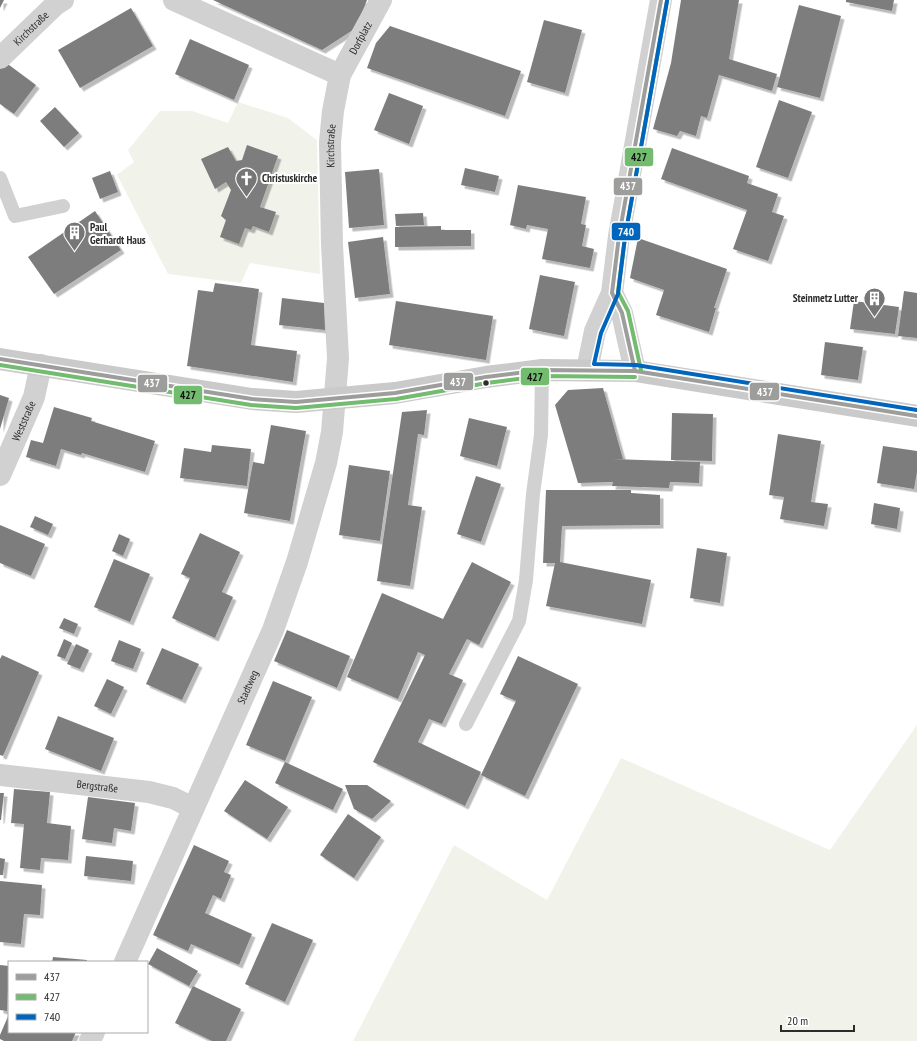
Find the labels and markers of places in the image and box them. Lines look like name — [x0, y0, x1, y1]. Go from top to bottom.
church icon: Christuskirche — [233, 165, 259, 198]
place label: Christuskirche — [262, 171, 317, 185]
building icon: Paul Gerhardt Haus — [61, 220, 87, 253]
place label: Paul Gerhardt Haus — [90, 220, 146, 247]
building icon: Steinmetz Lutter — [861, 285, 887, 318]
place label: Steinmetz Lutter — [793, 291, 859, 305]
unlabelled marker — [481, 378, 491, 388]

